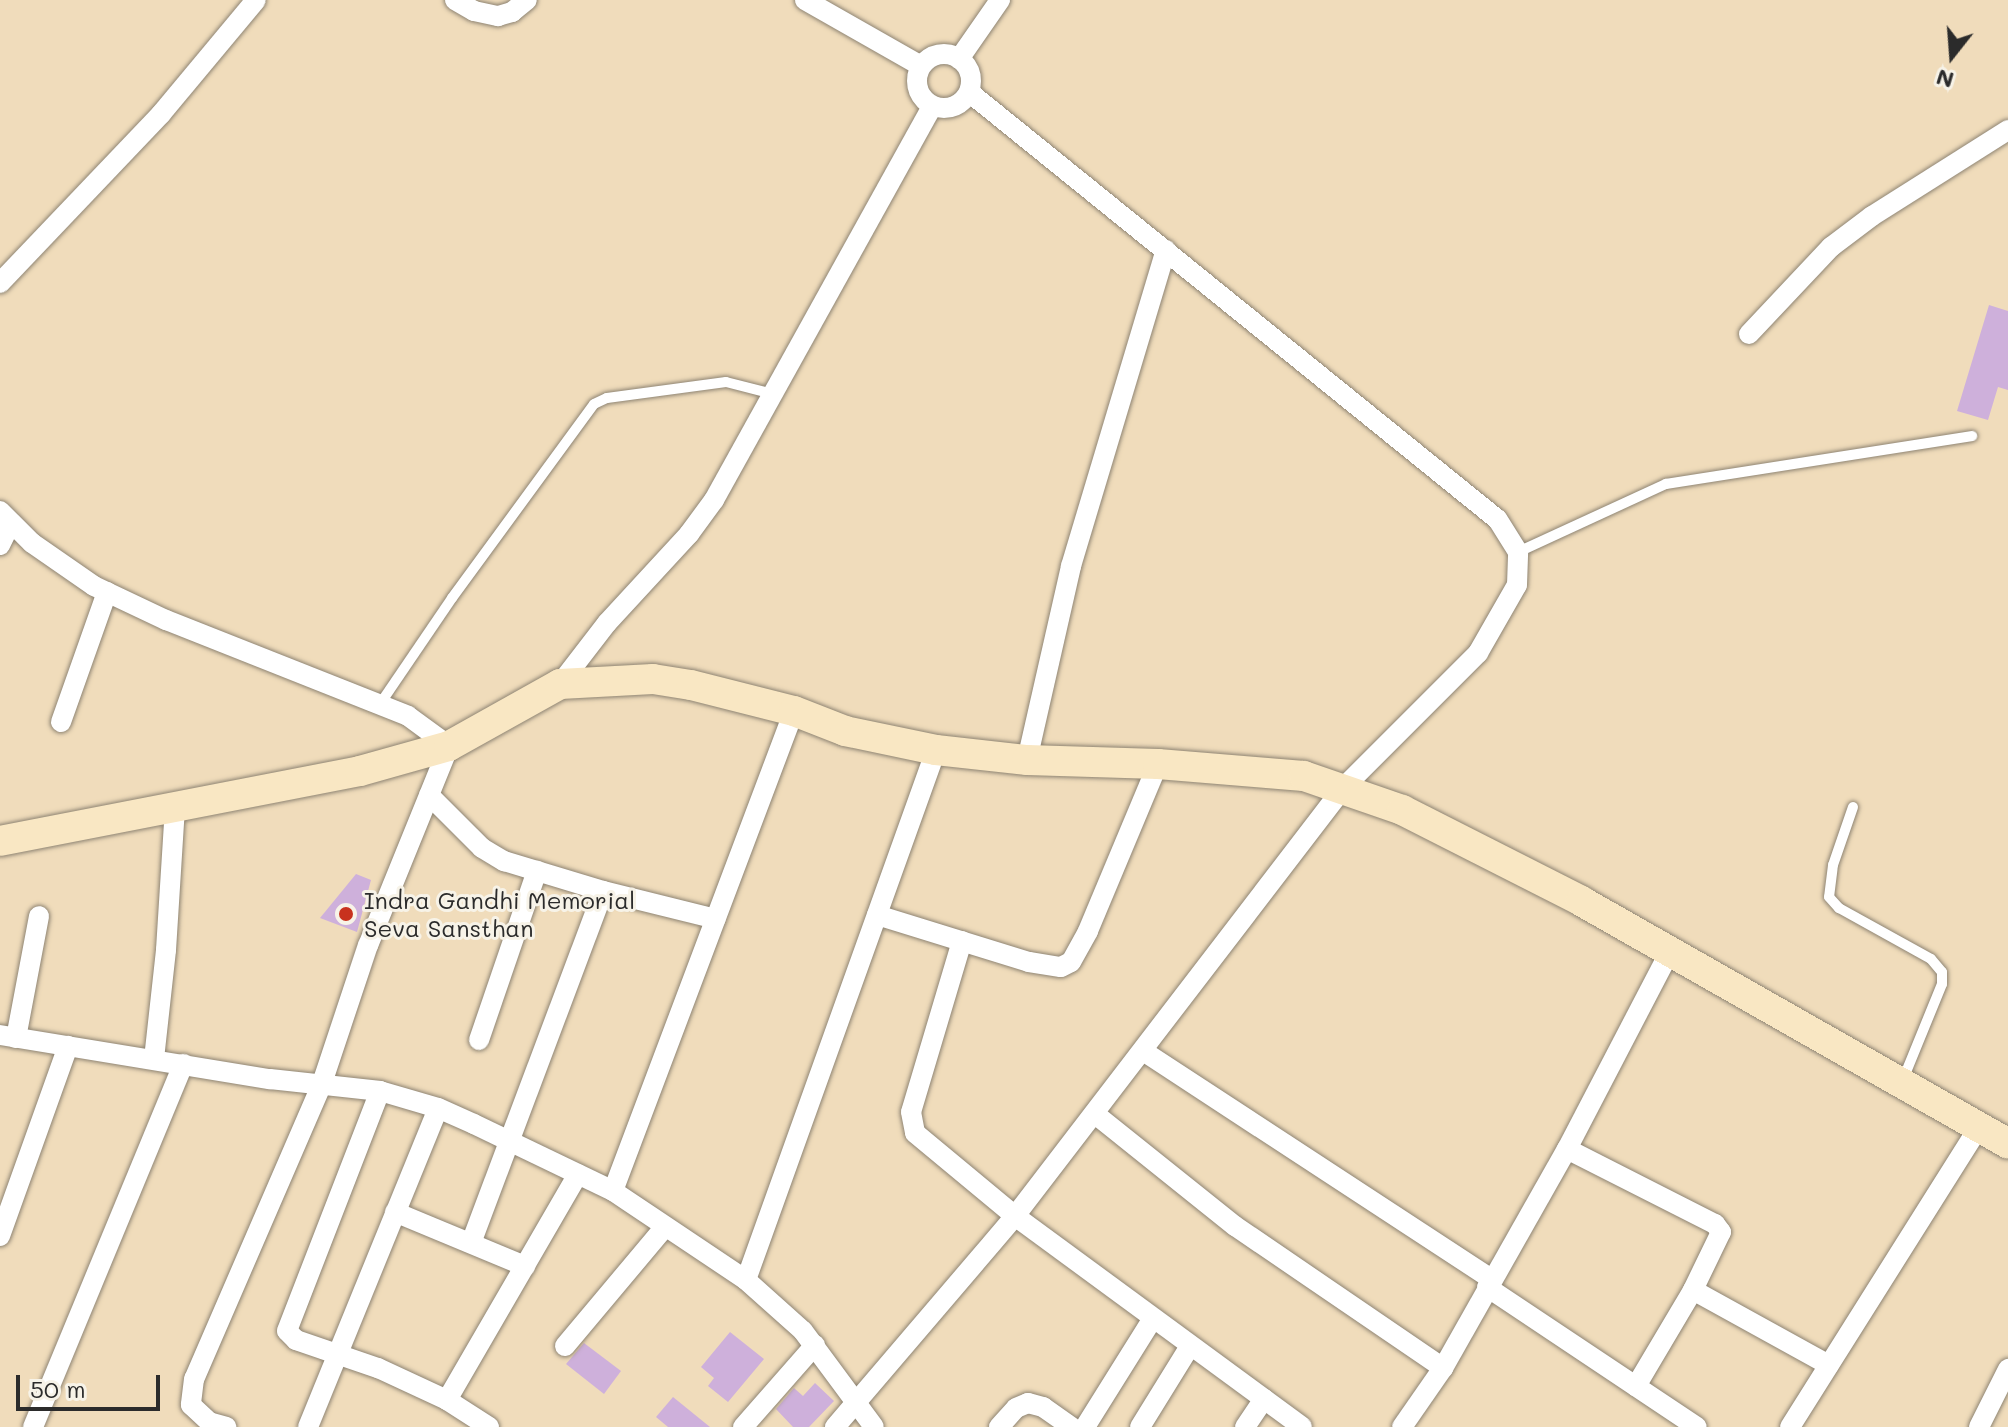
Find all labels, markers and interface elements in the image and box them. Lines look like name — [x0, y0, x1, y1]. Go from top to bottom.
north arrow — [1912, 16, 1992, 96]
text: N — [1933, 63, 1957, 96]
place label: Indra Gandhi Memorial Seva Sansthan — [364, 886, 635, 942]
marker: Indra Gandhi Memorial Seva Sansthan — [335, 903, 357, 925]
scale bar — [20, 1359, 164, 1409]
text: 50 m — [30, 1373, 86, 1404]

